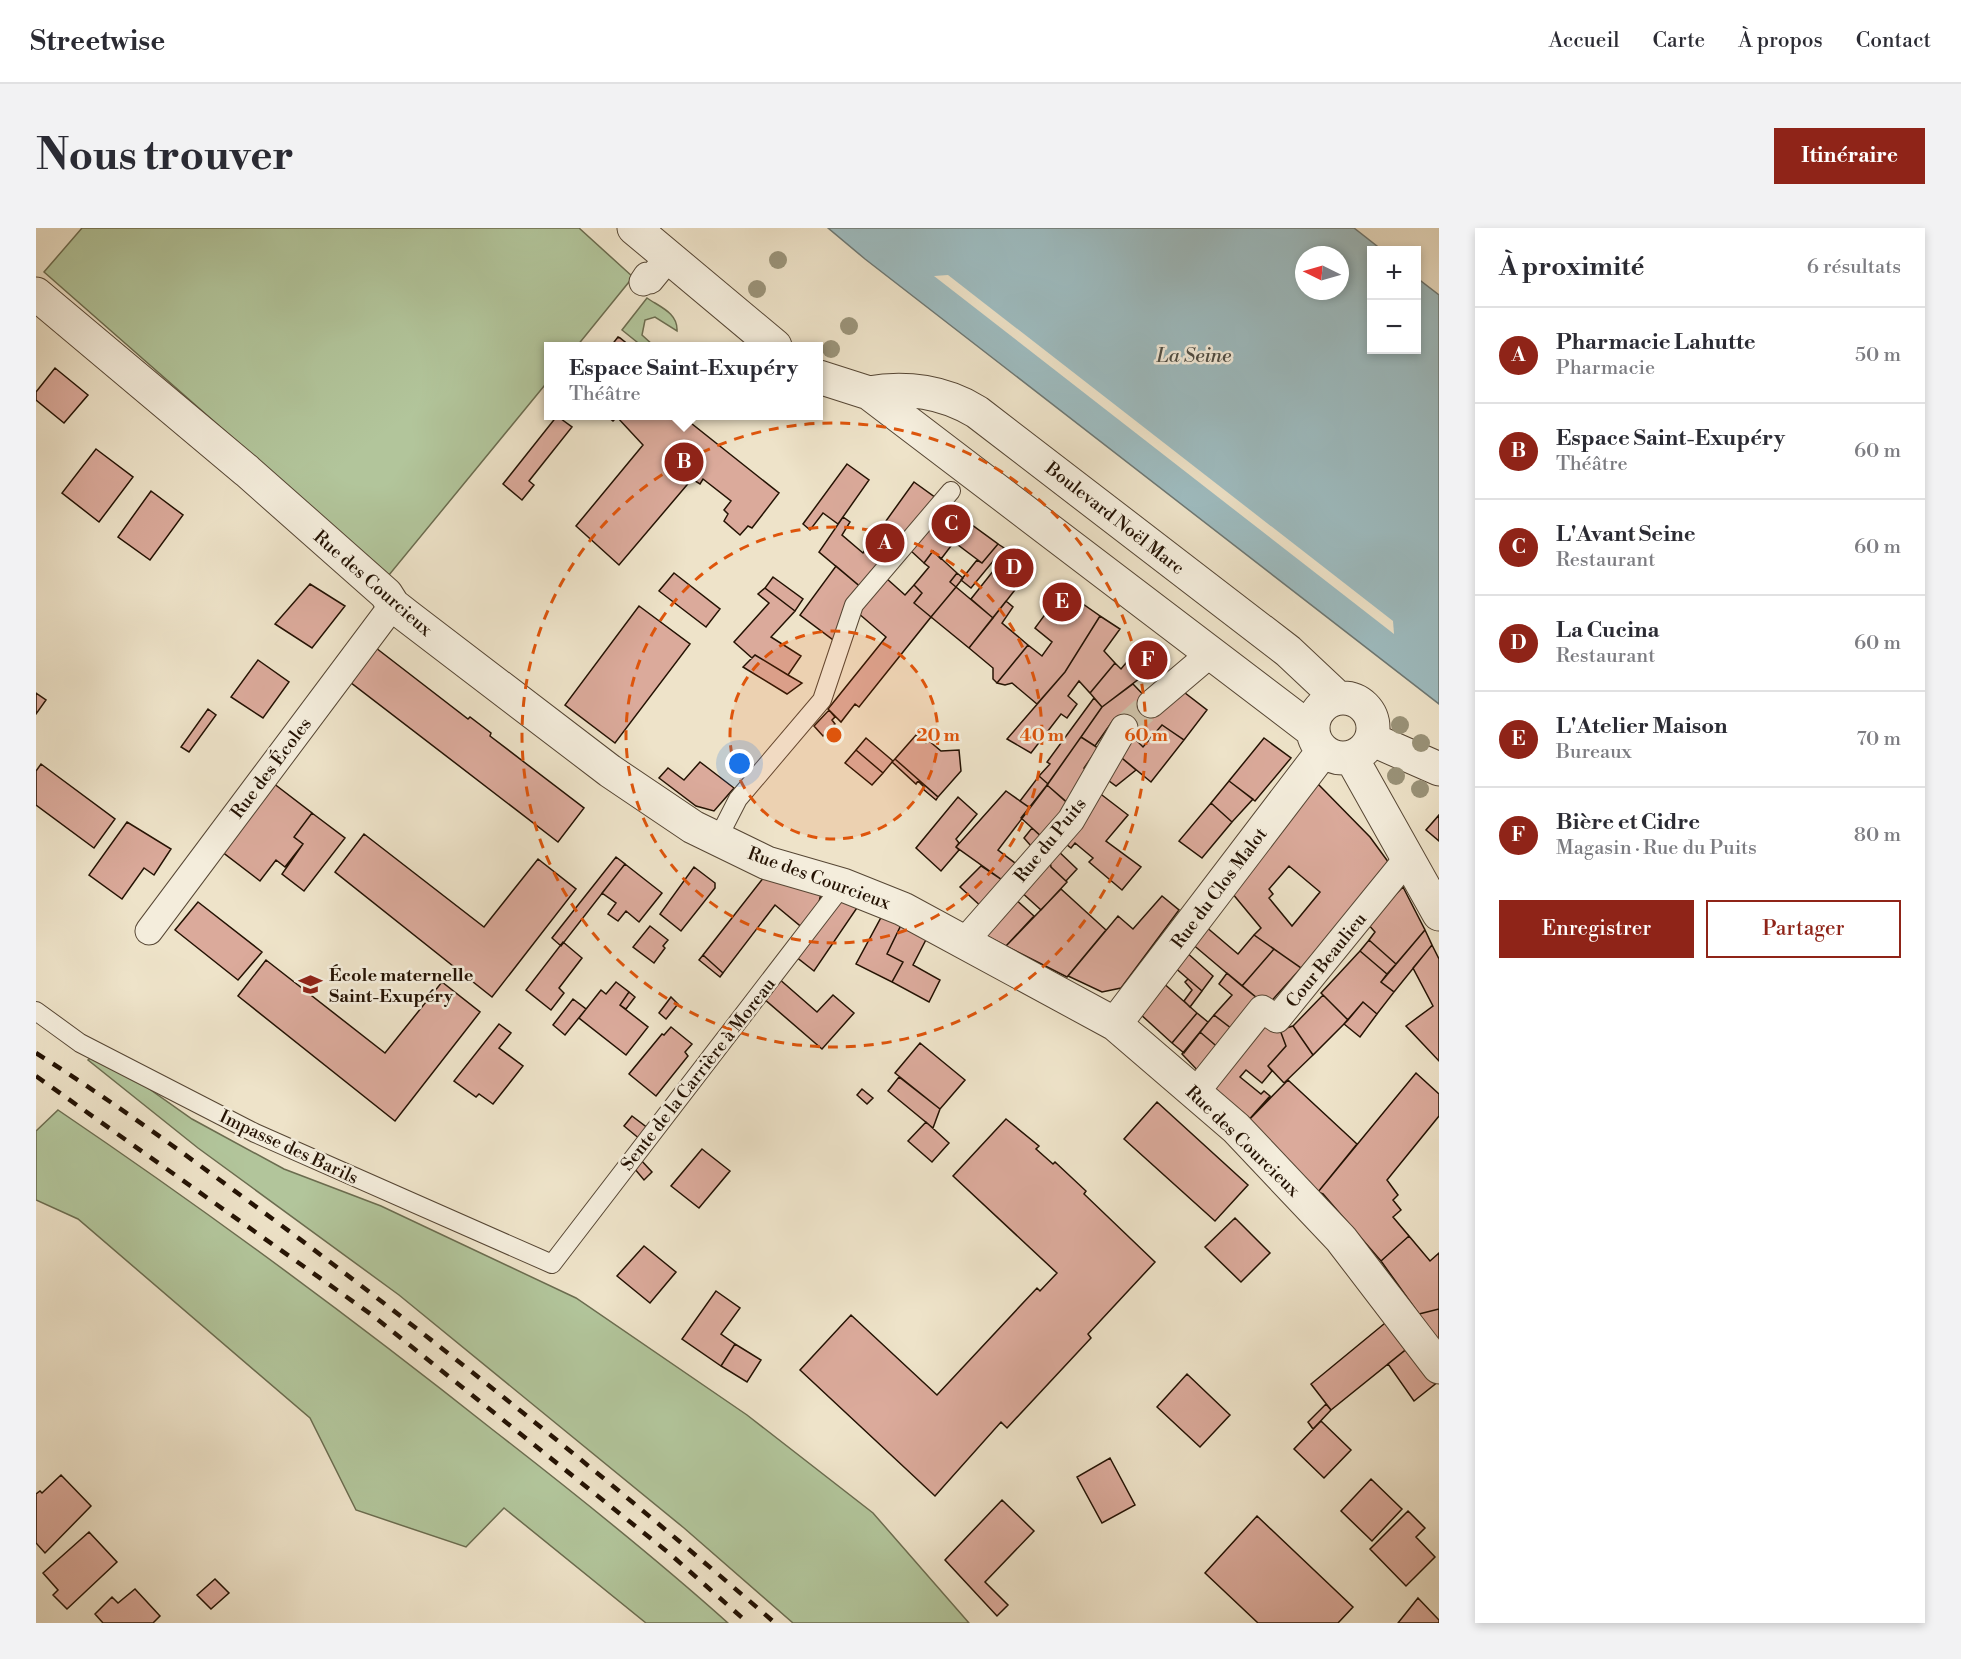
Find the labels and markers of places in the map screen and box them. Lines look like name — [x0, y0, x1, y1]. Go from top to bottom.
pin: B — [664, 440, 704, 484]
pin: C — [932, 502, 970, 546]
pin: A — [866, 520, 904, 566]
pin: D — [994, 546, 1034, 590]
pin: E — [1042, 580, 1082, 625]
pin: F — [1128, 638, 1168, 682]
centre of rings — [824, 725, 844, 745]
place label: École maternelle Saint-Exupéry — [329, 964, 474, 1008]
school or university icon: École maternelle Saint-Exupéry — [298, 972, 324, 998]

